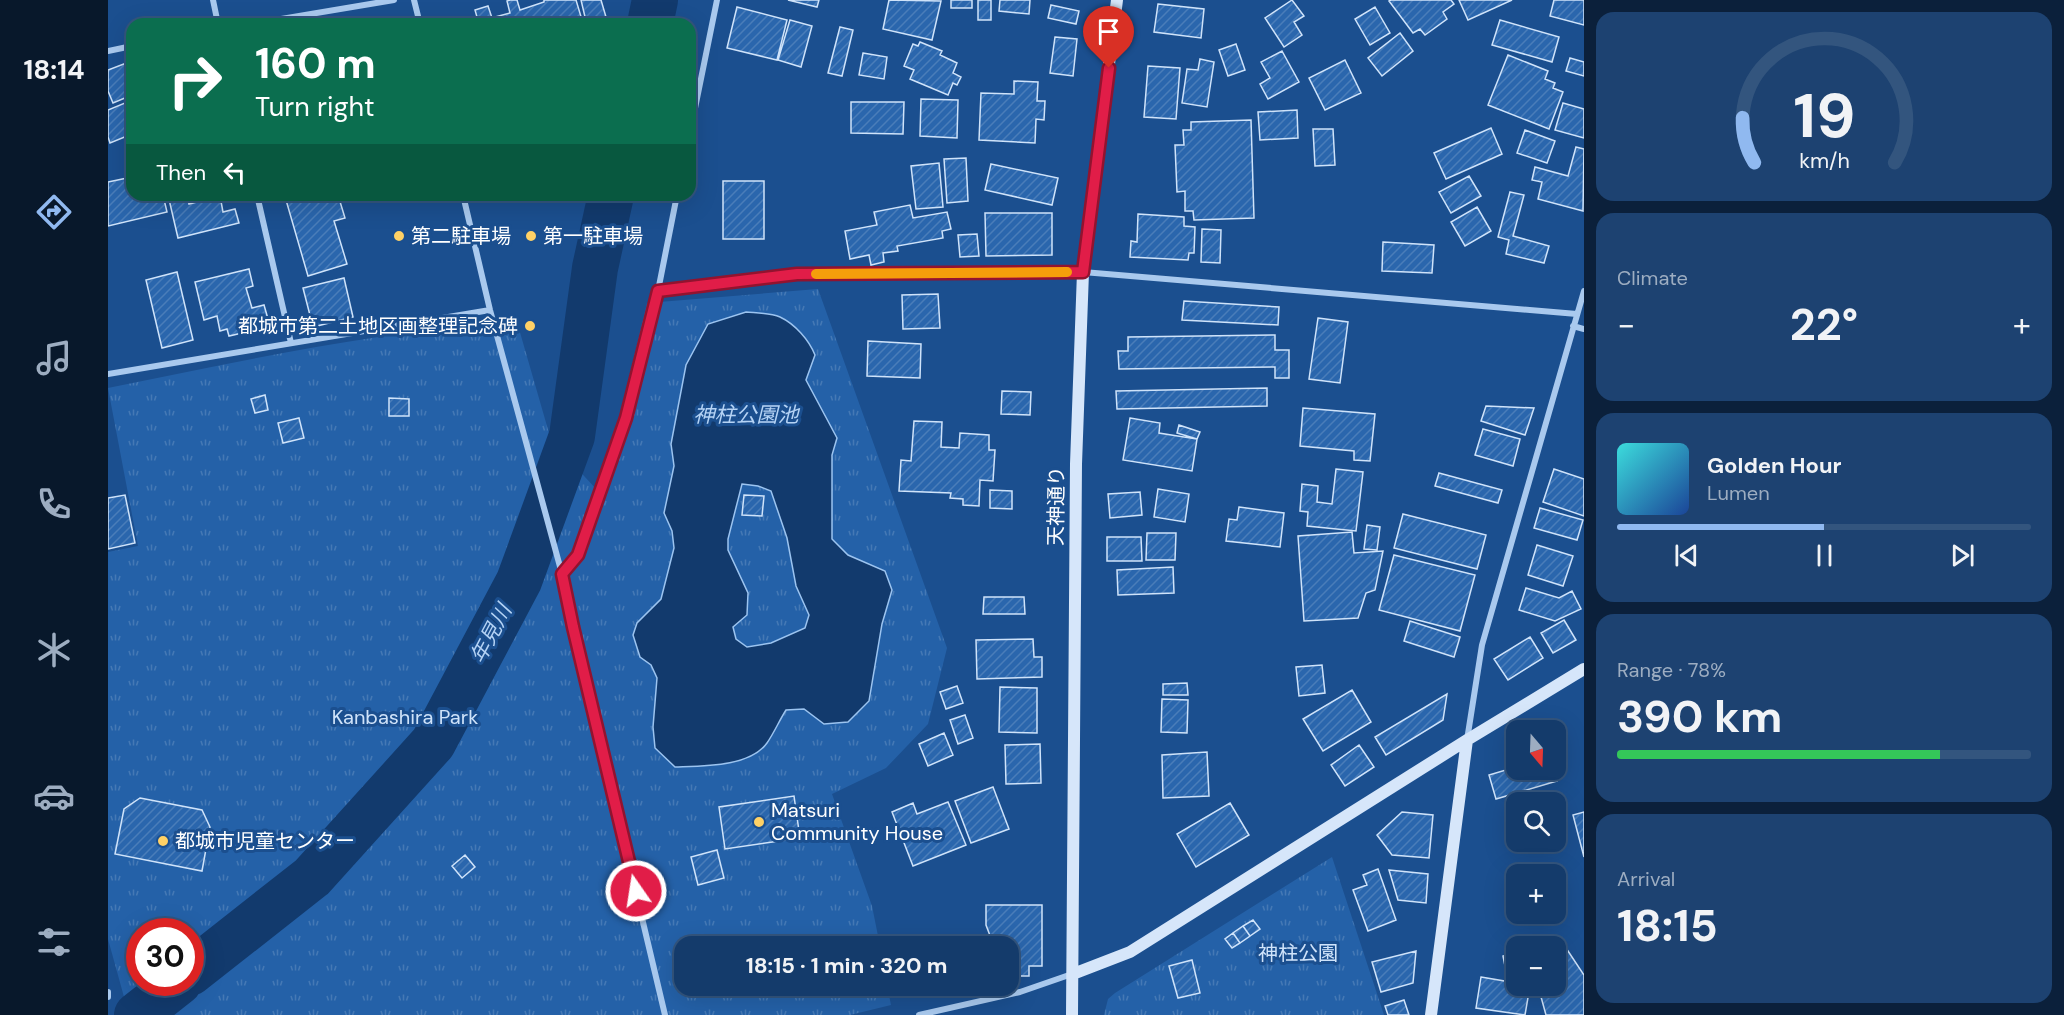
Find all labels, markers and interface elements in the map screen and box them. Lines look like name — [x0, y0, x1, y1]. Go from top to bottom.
pin — [1083, 6, 1134, 68]
icon: arrive — [1092, 15, 1125, 48]
text: 160 m — [255, 36, 376, 91]
icon: right — [156, 42, 234, 120]
text: 18:14 — [23, 52, 85, 87]
text: 19 — [1793, 75, 1855, 156]
text: Turn right — [255, 89, 375, 124]
text: km/h — [1799, 148, 1849, 176]
icon: left — [218, 156, 251, 189]
text: Then — [156, 158, 206, 187]
icon: directions — [33, 191, 75, 233]
place label: 第二駐車場 — [411, 223, 511, 249]
place label: 第一駐車場 — [543, 223, 643, 249]
marker: 第二駐車場 — [392, 229, 406, 243]
marker: 第一駐車場 — [524, 229, 538, 243]
text: Climate — [1617, 265, 1688, 291]
text: 22° — [1790, 295, 1858, 354]
text: − — [1617, 303, 1635, 346]
text: + — [2013, 303, 2031, 346]
place label: 都城市第二土地区画整理記念碑 — [238, 313, 518, 339]
marker: 都城市第二土地区画整理記念碑 — [523, 319, 537, 333]
icon: music — [33, 337, 75, 379]
water label: 神柱公園池 — [694, 401, 800, 429]
text: Golden Hour — [1707, 451, 1842, 480]
street label: 天神通り — [1042, 466, 1070, 546]
text: Lumen — [1707, 480, 1770, 506]
icon: phone — [33, 483, 75, 525]
icon: previous — [1670, 539, 1703, 572]
icon: pause — [1808, 539, 1841, 572]
icon: next — [1946, 539, 1979, 572]
water label: 年見川 — [464, 598, 519, 668]
icon: climate — [33, 629, 75, 671]
text: Range · 78% — [1617, 657, 1726, 683]
text: 390 km — [1617, 687, 1782, 746]
park label: Kanbashira Park — [332, 704, 478, 730]
north arrow — [1506, 720, 1566, 780]
map controls — [1506, 720, 1566, 996]
icon: car — [33, 775, 75, 817]
button: search — [1506, 792, 1566, 852]
place label: Matsuri Community House — [771, 797, 943, 846]
marker: Matsuri Community House — [752, 815, 766, 829]
place label: 都城市児童センター — [175, 828, 355, 854]
marker: 都城市児童センター — [156, 834, 170, 848]
position arrow — [604, 859, 668, 923]
button: + — [1506, 864, 1566, 924]
text: Arrival — [1617, 866, 1675, 892]
text: 18:15 — [1617, 896, 1718, 955]
speed limit sign: 30 — [126, 918, 204, 996]
icon: filters — [33, 921, 75, 963]
button: − — [1506, 936, 1566, 996]
park label: 神柱公園 — [1258, 940, 1338, 966]
text: 18:15 · 1 min · 320 m — [746, 951, 947, 980]

